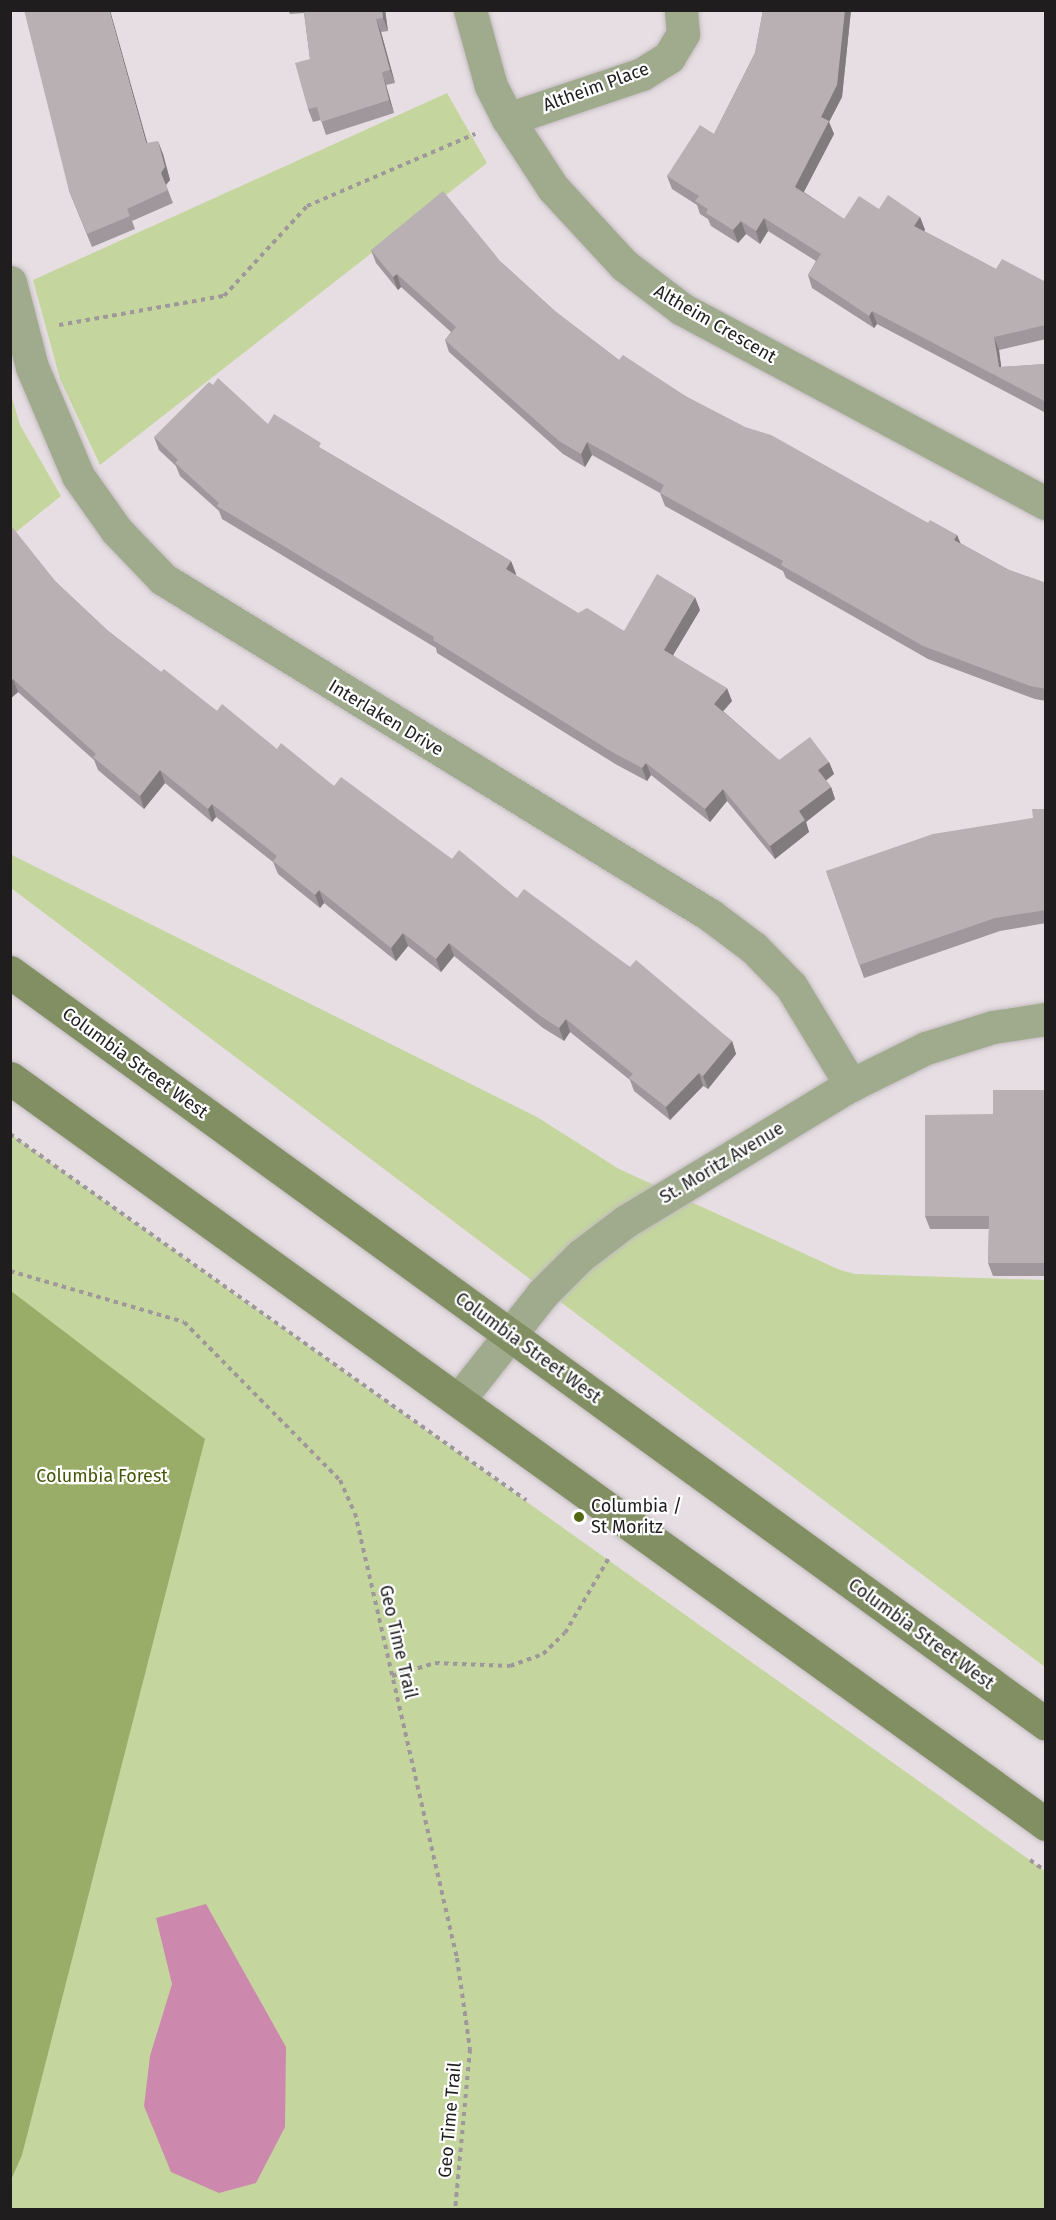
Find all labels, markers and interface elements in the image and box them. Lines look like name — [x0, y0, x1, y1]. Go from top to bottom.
street label: Altheim Place — [540, 58, 652, 116]
street label: Altheim Crescent — [650, 280, 780, 368]
street label: Interlaken Drive — [325, 675, 447, 761]
street label: Columbia Street West — [58, 1003, 212, 1123]
street label: St. Moritz Avenue — [656, 1117, 788, 1209]
street label: Columbia Street West — [451, 1288, 605, 1408]
park label: Columbia Forest — [36, 1465, 168, 1487]
place label: Columbia / St Moritz — [591, 1496, 682, 1538]
marker: Columbia / St Moritz — [572, 1510, 586, 1524]
street label: Columbia Street West — [844, 1574, 998, 1694]
street label: Geo Time Trail — [374, 1583, 422, 1701]
street label: Geo Time Trail — [434, 2061, 466, 2179]

